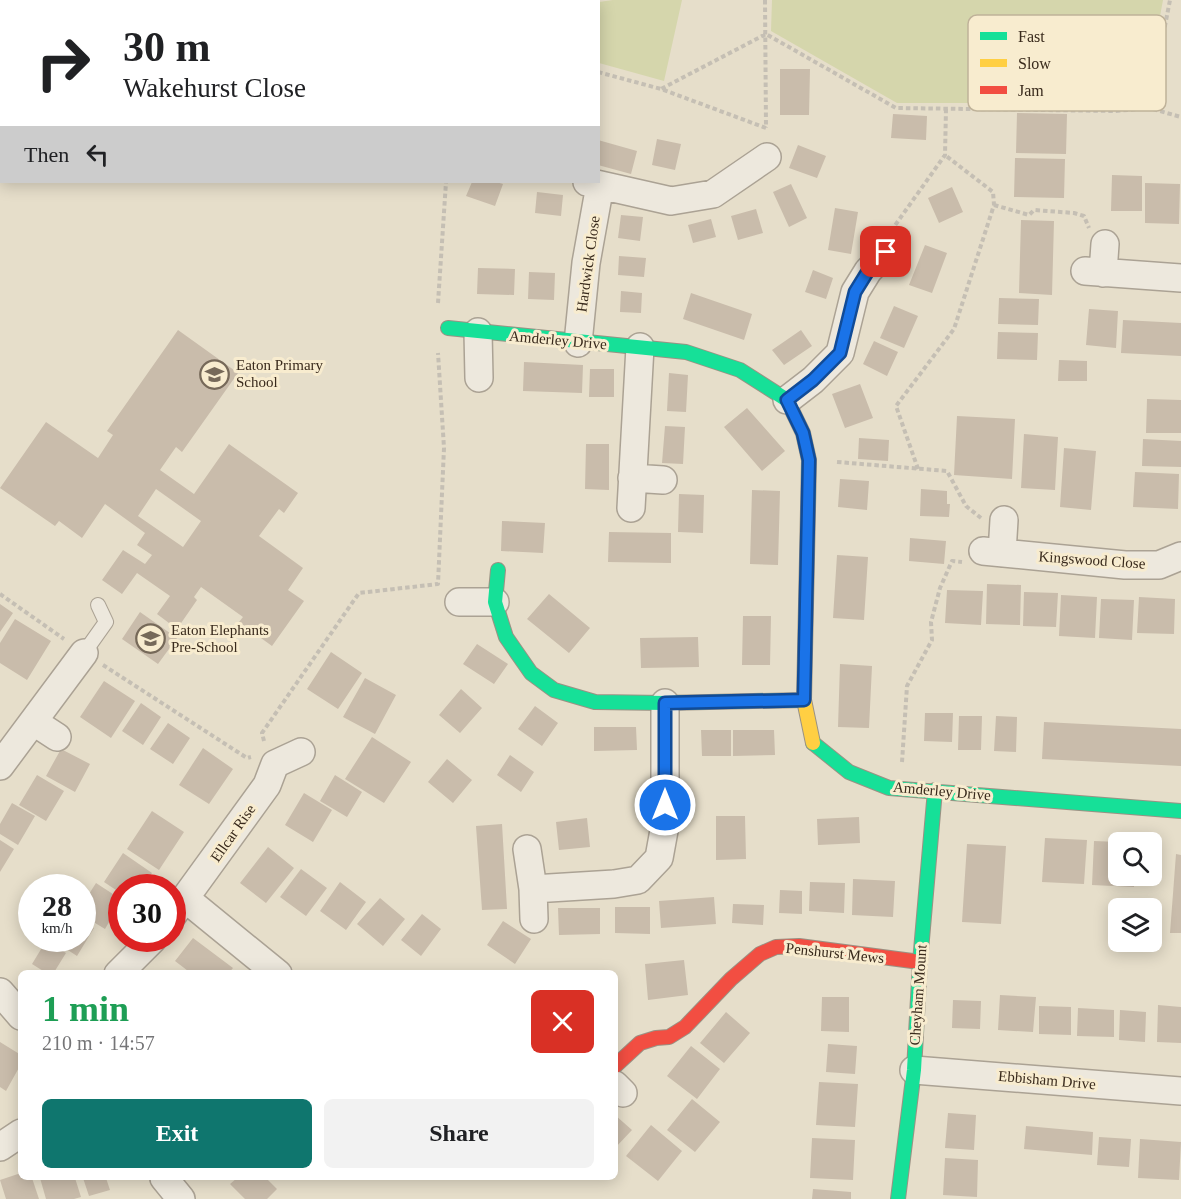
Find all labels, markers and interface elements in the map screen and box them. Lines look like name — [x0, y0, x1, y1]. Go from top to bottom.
legend — [968, 15, 1166, 111]
icon: right — [24, 24, 102, 102]
text: 30 m — [123, 24, 211, 70]
text: Fast — [1018, 28, 1045, 45]
text: Slow — [1018, 55, 1051, 72]
text: Wakehurst Close — [123, 73, 306, 103]
text: Jam — [1018, 82, 1044, 99]
icon: left — [81, 138, 114, 171]
text: Then — [24, 142, 69, 167]
street label: Hardwick Close — [573, 214, 603, 313]
pin — [860, 226, 911, 277]
icon: arrive — [869, 235, 902, 268]
street label: Amderley Drive — [509, 328, 608, 352]
place label: Eaton Primary School — [236, 357, 324, 390]
school or university icon: Eaton Primary School — [199, 358, 231, 390]
street label: Kingswood Close — [1038, 548, 1146, 572]
place label: Eaton Elephants Pre-School — [171, 622, 269, 655]
school or university icon: Eaton Elephants Pre-School — [134, 623, 166, 655]
position arrow — [633, 773, 697, 837]
street label: Amderley Drive — [893, 779, 992, 803]
street label: Ellcar Rise — [207, 801, 259, 865]
map controls — [1108, 832, 1162, 952]
button: search — [1108, 832, 1162, 886]
speed limit sign: 30 — [108, 874, 186, 952]
text: 28 — [42, 889, 72, 922]
button: layers — [1108, 898, 1162, 952]
text: km/h — [42, 920, 72, 936]
street label: Penshurst Mews — [785, 940, 885, 966]
street label: Cheyham Mount — [906, 943, 930, 1046]
text: 1 min — [42, 989, 129, 1029]
button: close — [531, 990, 594, 1053]
text: 210 m · 14:57 — [42, 1032, 155, 1054]
street label: Ebbisham Drive — [998, 1068, 1097, 1092]
button: Exit — [42, 1099, 312, 1168]
button: Share — [324, 1099, 594, 1168]

